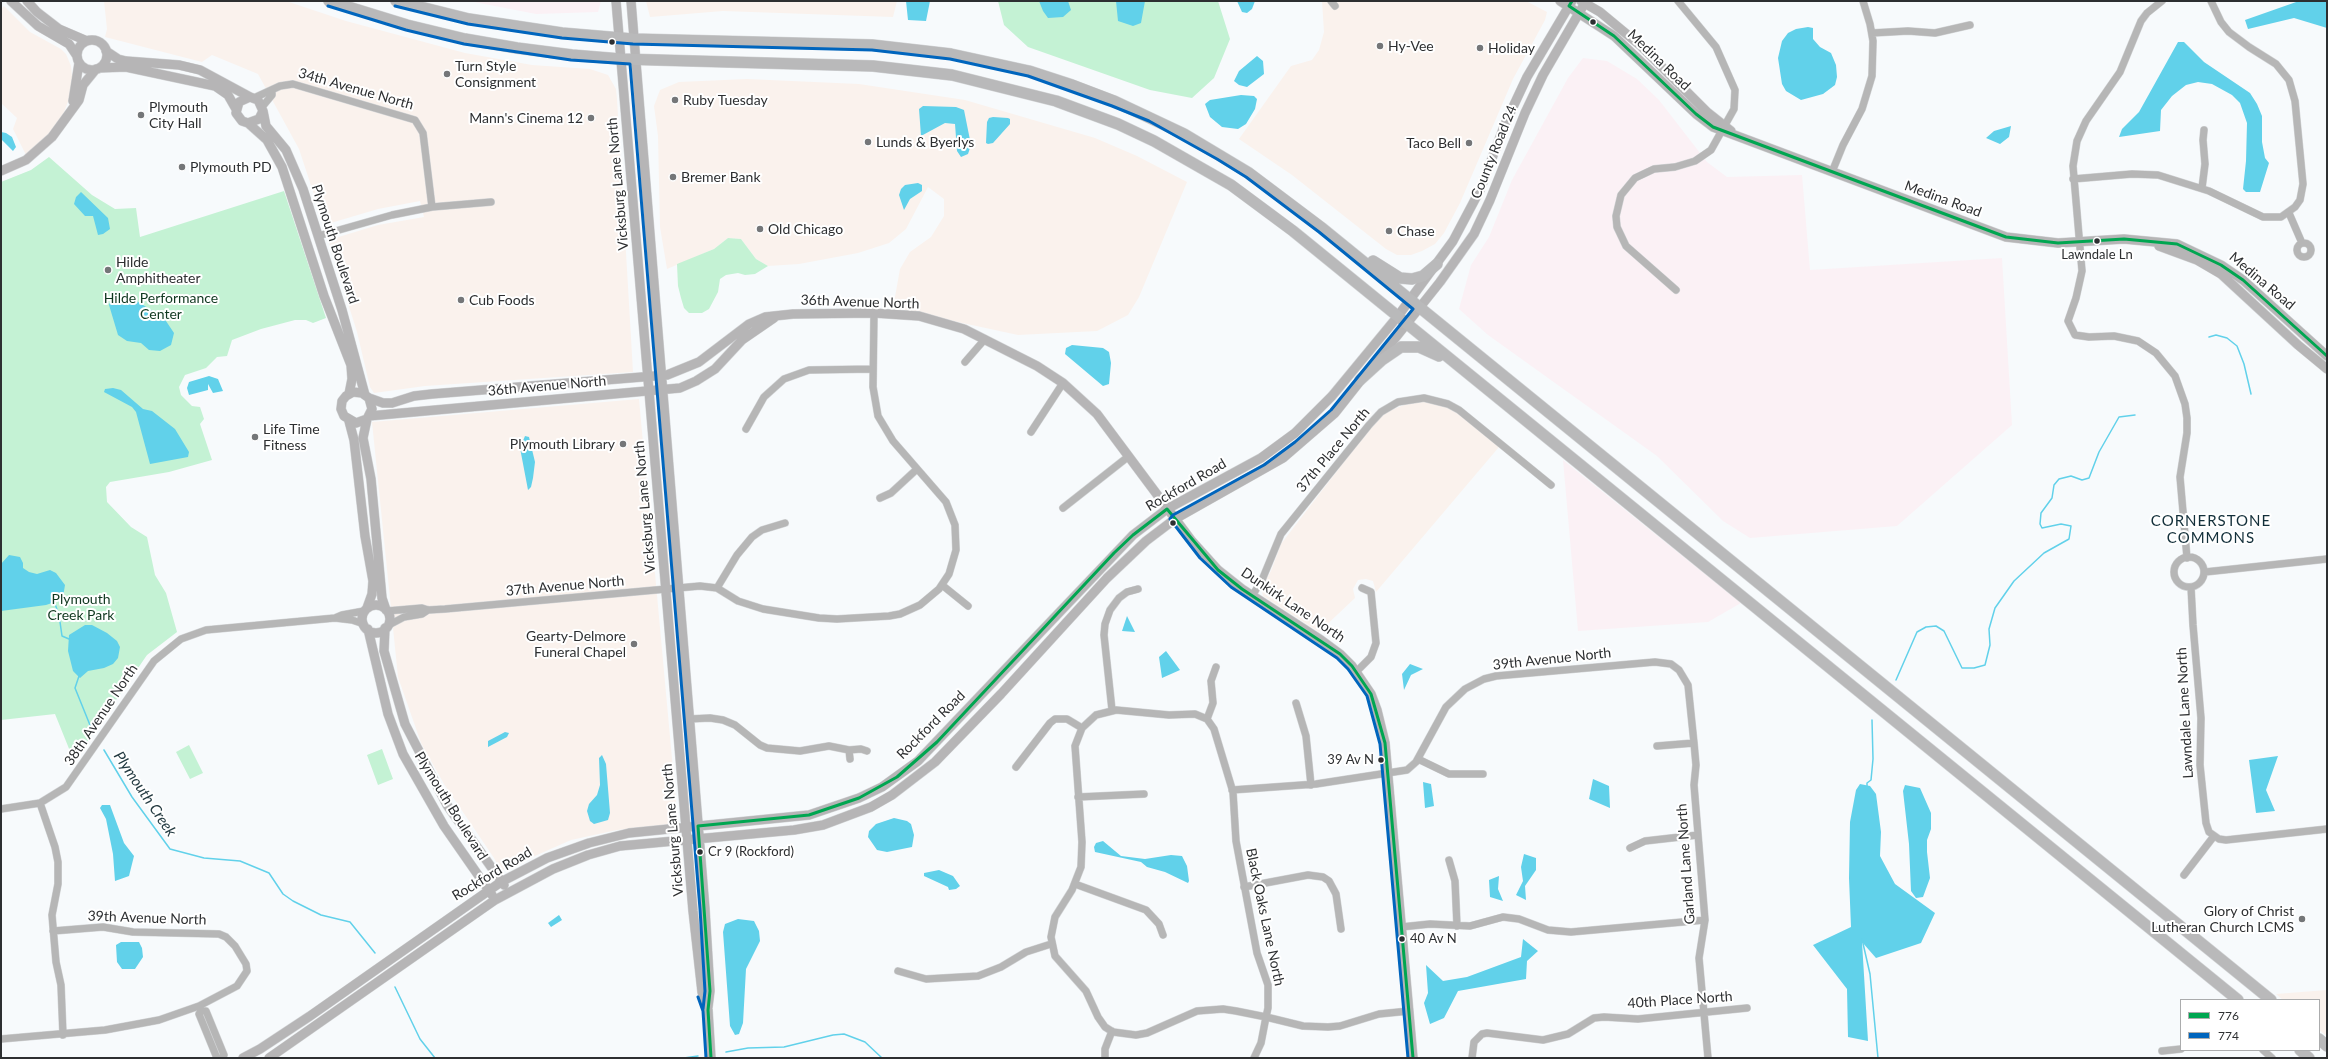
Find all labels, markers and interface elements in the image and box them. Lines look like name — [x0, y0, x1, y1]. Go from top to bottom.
unlabelled marker — [1588, 17, 1598, 27]
street label: Medina Road — [1624, 26, 1694, 94]
unlabelled marker — [607, 37, 617, 47]
place label: Hy-Vee — [1388, 38, 1434, 54]
place label: Holiday — [1488, 40, 1535, 56]
marker: Hy-Vee — [1375, 41, 1385, 51]
marker: Holiday — [1475, 43, 1485, 53]
place label: Turn Style Consignment — [455, 58, 536, 90]
street label: 34th Avenue North — [297, 65, 415, 113]
marker: Turn Style Consignment — [442, 69, 452, 79]
place label: Ruby Tuesday — [683, 92, 768, 108]
marker: Ruby Tuesday — [670, 95, 680, 105]
place label: Plymouth City Hall — [149, 99, 208, 132]
street label: County Road 24 — [1468, 103, 1520, 201]
marker: Plymouth City Hall — [136, 110, 146, 120]
place label: Mann's Cinema 12 — [469, 110, 583, 126]
marker: Mann's Cinema 12 — [586, 113, 596, 123]
street label: Vicksburg Lane North — [604, 117, 632, 251]
place label: Lunds & Byerlys — [876, 134, 974, 150]
place label: Taco Bell — [1406, 135, 1461, 151]
marker: Lunds & Byerlys — [863, 137, 873, 147]
marker: Taco Bell — [1464, 138, 1474, 148]
place label: Plymouth PD — [190, 159, 272, 175]
marker: Plymouth PD — [177, 162, 187, 172]
place label: Bremer Bank — [681, 169, 761, 185]
marker: Bremer Bank — [668, 172, 678, 182]
street label: Medina Road — [1902, 177, 1984, 221]
street label: Plymouth Boulevard — [308, 182, 362, 306]
place label: Old Chicago — [768, 221, 843, 237]
place label: Chase — [1397, 223, 1435, 239]
marker: Old Chicago — [755, 224, 765, 234]
marker: Chase — [1384, 226, 1394, 236]
marker: Lawndale Ln — [2092, 236, 2102, 246]
place label: Lawndale Ln — [2061, 247, 2133, 263]
street label: Medina Road — [2226, 249, 2298, 313]
place label: Hilde Amphitheater — [116, 254, 201, 286]
marker: Hilde Amphitheater — [103, 265, 113, 275]
park label: Hilde Performance Center — [104, 290, 218, 322]
place label: Cub Foods — [469, 292, 535, 308]
street label: 36th Avenue North — [800, 292, 920, 312]
marker: Cub Foods — [456, 295, 466, 305]
street label: 36th Avenue North — [487, 372, 607, 400]
street label: 37th Place North — [1293, 404, 1373, 496]
place label: Life Time Fitness — [263, 421, 320, 454]
marker: Life Time Fitness — [250, 432, 260, 442]
place label: Plymouth Library — [510, 436, 615, 452]
marker: Plymouth Library — [618, 439, 628, 449]
street label: Vicksburg Lane North — [631, 440, 659, 574]
street label: Rockford Road — [1143, 455, 1229, 515]
district label: CORNERSTONE COMMONS — [2151, 512, 2271, 547]
unlabelled marker — [1168, 518, 1178, 528]
street label: Dunkirk Lane North — [1238, 564, 1348, 646]
street label: 37th Avenue North — [505, 572, 625, 600]
park label: Plymouth Creek Park — [48, 591, 114, 624]
place label: Gearty-Delmore Funeral Chapel — [526, 628, 626, 660]
marker: Gearty-Delmore Funeral Chapel — [629, 639, 639, 649]
street label: 39th Avenue North — [1492, 644, 1612, 674]
street label: Lawndale Lane North — [2173, 647, 2197, 779]
street label: 38th Avenue North — [61, 661, 141, 769]
street label: Rockford Road — [893, 687, 969, 763]
water label: Plymouth Creek — [110, 748, 180, 840]
street label: Plymouth Boulevard — [411, 749, 491, 863]
place label: 39 Av N — [1327, 752, 1374, 768]
marker: 39 Av N — [1376, 755, 1386, 765]
street label: Vicksburg Lane North — [659, 763, 687, 897]
street label: Garland Lane North — [1673, 803, 1699, 925]
street label: Rockford Road — [449, 844, 535, 904]
place label: Cr 9 (Rockford) — [708, 844, 794, 860]
marker: Cr 9 (Rockford) — [695, 847, 705, 857]
street label: Black Oaks Lane North — [1242, 847, 1288, 987]
place label: Glory of Christ Lutheran Church LCMS — [2151, 903, 2294, 936]
street label: 39th Avenue North — [87, 908, 207, 928]
marker: Glory of Christ Lutheran Church LCMS — [2297, 914, 2307, 924]
place label: 40 Av N — [1410, 931, 1457, 947]
marker: 40 Av N — [1397, 934, 1407, 944]
street label: 40th Place North — [1627, 988, 1733, 1012]
legend — [2180, 999, 2320, 1051]
text: 776 — [2218, 1008, 2239, 1023]
text: 774 — [2218, 1028, 2239, 1043]

